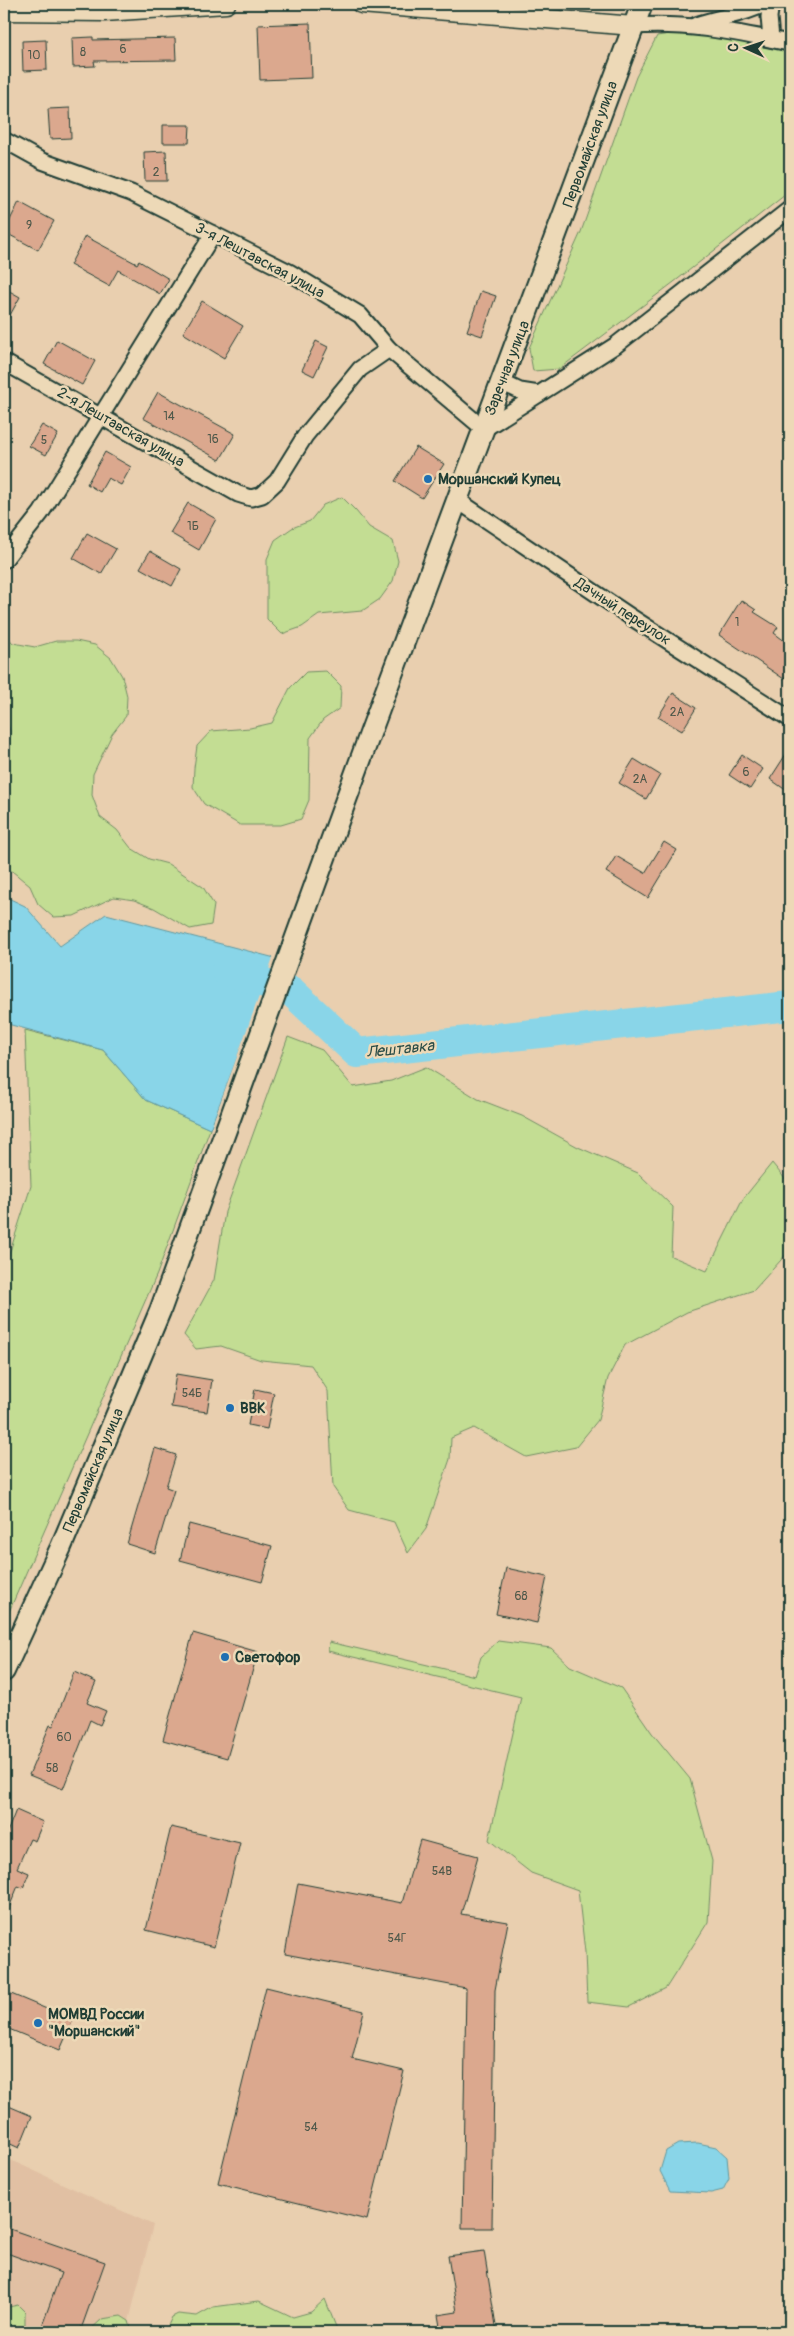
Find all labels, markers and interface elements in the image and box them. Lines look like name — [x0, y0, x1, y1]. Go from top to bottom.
north arrow — [722, 22, 772, 72]
house number: 6 — [120, 42, 127, 57]
text: С — [725, 42, 742, 52]
house number: 8 — [80, 45, 86, 60]
house number: 10 — [28, 48, 40, 63]
street label: Первомайская улица — [559, 78, 622, 210]
house number: 2 — [153, 165, 160, 180]
house number: 9 — [26, 218, 32, 233]
street label: 3-я Лештавская улица — [192, 218, 328, 303]
street label: Заречная улица — [481, 318, 534, 418]
street label: 2-я Лештавская улица — [54, 383, 188, 472]
house number: 14 — [163, 409, 175, 424]
house number: 16 — [207, 432, 219, 447]
house number: 5 — [41, 433, 47, 448]
place label: Моршанский Купец — [438, 470, 562, 489]
marker: Моршанский Купец — [422, 473, 434, 485]
house number: 1Б — [187, 519, 199, 534]
street label: Дачный переулок — [570, 573, 675, 650]
house number: 1 — [735, 615, 739, 630]
house number: 2А — [670, 705, 684, 720]
house number: 6 — [743, 765, 750, 780]
house number: 2А — [633, 772, 647, 787]
water label: Лештавка — [365, 1035, 436, 1062]
house number: 54Б — [182, 1386, 202, 1401]
place label: ВВК — [240, 1399, 266, 1418]
marker: ВВК — [224, 1402, 236, 1414]
street label: Первомайская улица — [59, 1405, 128, 1535]
house number: 68 — [514, 1589, 528, 1604]
place label: Светофор — [235, 1648, 300, 1667]
marker: Светофор — [219, 1651, 231, 1663]
house number: 60 — [56, 1730, 72, 1745]
house number: 58 — [46, 1761, 58, 1776]
house number: 54В — [432, 1864, 452, 1879]
house number: 54Г — [387, 1931, 407, 1946]
place label: МОМВД России "Моршанский" — [48, 2005, 144, 2041]
marker: МОМВД России "Моршанский" — [32, 2017, 44, 2029]
house number: 54 — [304, 2120, 318, 2135]

